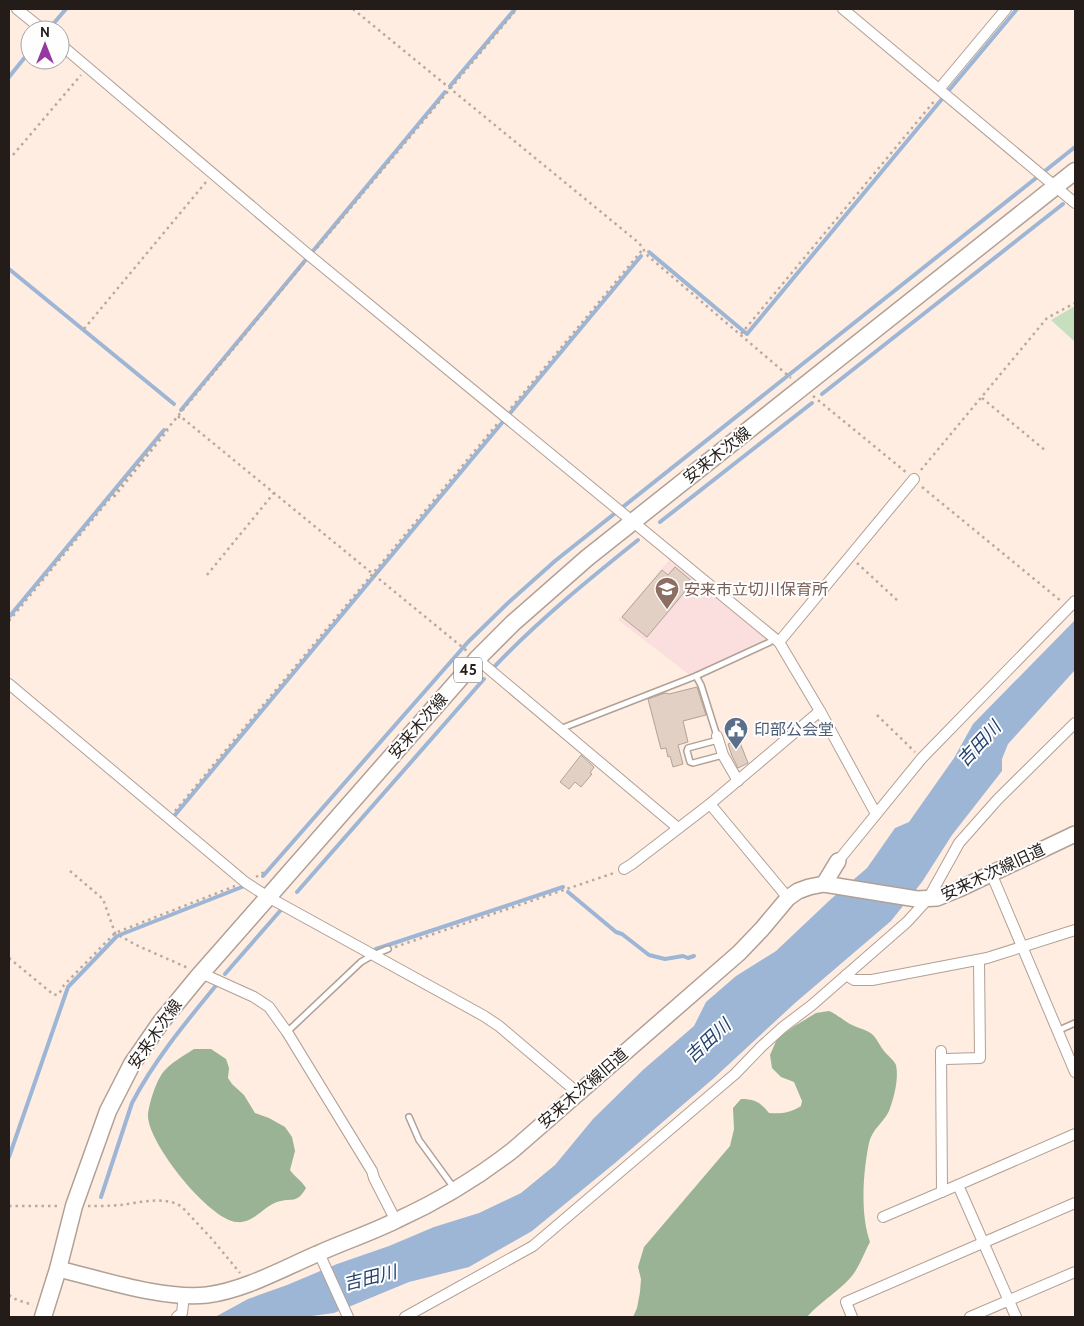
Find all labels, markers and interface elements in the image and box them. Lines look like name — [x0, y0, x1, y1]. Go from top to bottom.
north arrow — [20, 20, 70, 70]
text: N — [40, 23, 50, 41]
street label: 安来木次線 — [680, 423, 754, 487]
school or university icon: 安来市立切川保育所 — [654, 576, 680, 610]
place label: 安来市立切川保育所 — [684, 580, 828, 599]
road number: 45 — [454, 658, 482, 682]
street label: 安来木次線 — [385, 690, 451, 762]
water label: 吉田川 — [953, 715, 1007, 771]
public building icon: 印部公会堂 — [723, 716, 749, 750]
place label: 印部公会堂 — [754, 720, 834, 739]
street label: 安来木次線旧道 — [938, 840, 1048, 904]
street label: 安来木次線 — [124, 996, 186, 1072]
water label: 吉田川 — [681, 1013, 737, 1067]
street label: 安来木次線旧道 — [534, 1044, 632, 1132]
water label: 吉田川 — [341, 1260, 401, 1295]

